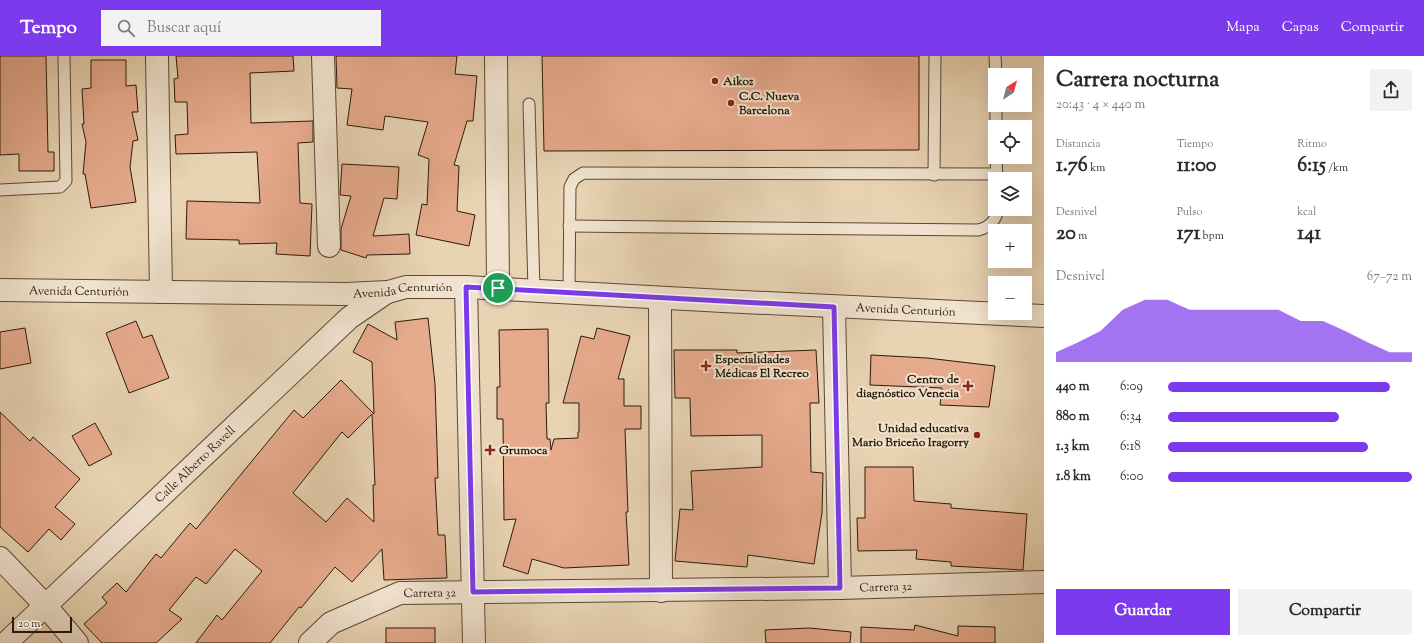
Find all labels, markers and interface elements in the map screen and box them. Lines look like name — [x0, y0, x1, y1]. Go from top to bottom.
search box — [101, 10, 381, 46]
text: Tempo — [20, 15, 77, 42]
icon: search — [115, 17, 137, 39]
text: Buscar aquí — [147, 18, 221, 39]
text: Mapa — [1226, 18, 1260, 38]
text: Capas — [1282, 18, 1319, 38]
text: Compartir — [1341, 18, 1404, 38]
text: Carrera nocturna — [1056, 65, 1219, 97]
north arrow — [988, 68, 1032, 112]
map controls — [988, 68, 1032, 320]
button: share — [1370, 69, 1412, 111]
place label: Aikoz — [722, 73, 754, 91]
marker: Aikoz — [710, 76, 720, 86]
place label: C.C. Nueva Barcelona — [738, 88, 800, 120]
text: 20:43 · 4 × 440 m — [1056, 96, 1145, 114]
marker: C.C. Nueva Barcelona — [726, 98, 736, 108]
button: locate — [988, 120, 1032, 164]
text: Distancia — [1056, 136, 1101, 152]
text: Tiempo — [1177, 136, 1213, 152]
text: Ritmo — [1297, 136, 1327, 152]
text: 1.76 — [1056, 152, 1088, 181]
text: 11:00 — [1177, 152, 1216, 181]
text: 6:15 — [1297, 152, 1326, 181]
text: km — [1088, 160, 1105, 176]
text: /km — [1326, 160, 1348, 176]
button: layers — [988, 172, 1032, 216]
text: Desnivel — [1056, 204, 1097, 220]
text: Pulso — [1177, 204, 1202, 220]
text: kcal — [1297, 204, 1316, 220]
text: 20 — [1056, 220, 1076, 249]
text: 171 — [1177, 220, 1200, 249]
text: 141 — [1297, 220, 1321, 249]
button: + — [988, 224, 1032, 268]
text: m — [1076, 228, 1087, 244]
text: bpm — [1200, 228, 1224, 244]
text: Desnivel — [1056, 268, 1105, 286]
text: 67–72 m — [1367, 268, 1412, 286]
pin — [481, 271, 515, 305]
button: − — [988, 276, 1032, 320]
icon: arrive — [487, 277, 509, 299]
street label: Avenida Centurión — [352, 279, 452, 304]
street label: Avenida Centurión — [29, 282, 129, 301]
street label: Avenida Centurión — [855, 299, 956, 322]
place label: Especialidades Médicas El Recreo — [714, 351, 809, 383]
marker: Especialidades Médicas El Recreo — [700, 360, 712, 372]
place label: Centro de diagnóstico Venecia — [856, 371, 959, 403]
text: 440 m — [1056, 378, 1089, 396]
text: 6:09 — [1120, 378, 1143, 396]
marker: Centro de diagnóstico Venecia — [962, 380, 974, 392]
text: 880 m — [1056, 408, 1089, 426]
text: 6:34 — [1120, 408, 1142, 426]
place label: Unidad educativa Mario Briceño Iragorry — [851, 420, 969, 452]
street label: Calle Alberto Ravell — [151, 422, 240, 508]
marker: Unidad educativa Mario Briceño Iragorry — [972, 430, 982, 440]
text: 1.3 km — [1056, 438, 1090, 456]
text: 6:18 — [1120, 438, 1141, 456]
place label: Grumoca — [499, 442, 548, 460]
marker: Grumoca — [484, 444, 496, 456]
text: 1.8 km — [1056, 468, 1091, 486]
text: 6:00 — [1120, 468, 1143, 486]
street label: Carrera 32 — [859, 578, 913, 597]
street label: Carrera 32 — [403, 584, 457, 603]
button: Guardar — [1056, 589, 1230, 635]
button: Compartir — [1238, 589, 1412, 635]
scale bar — [12, 615, 72, 634]
text: 20 m — [18, 616, 40, 632]

